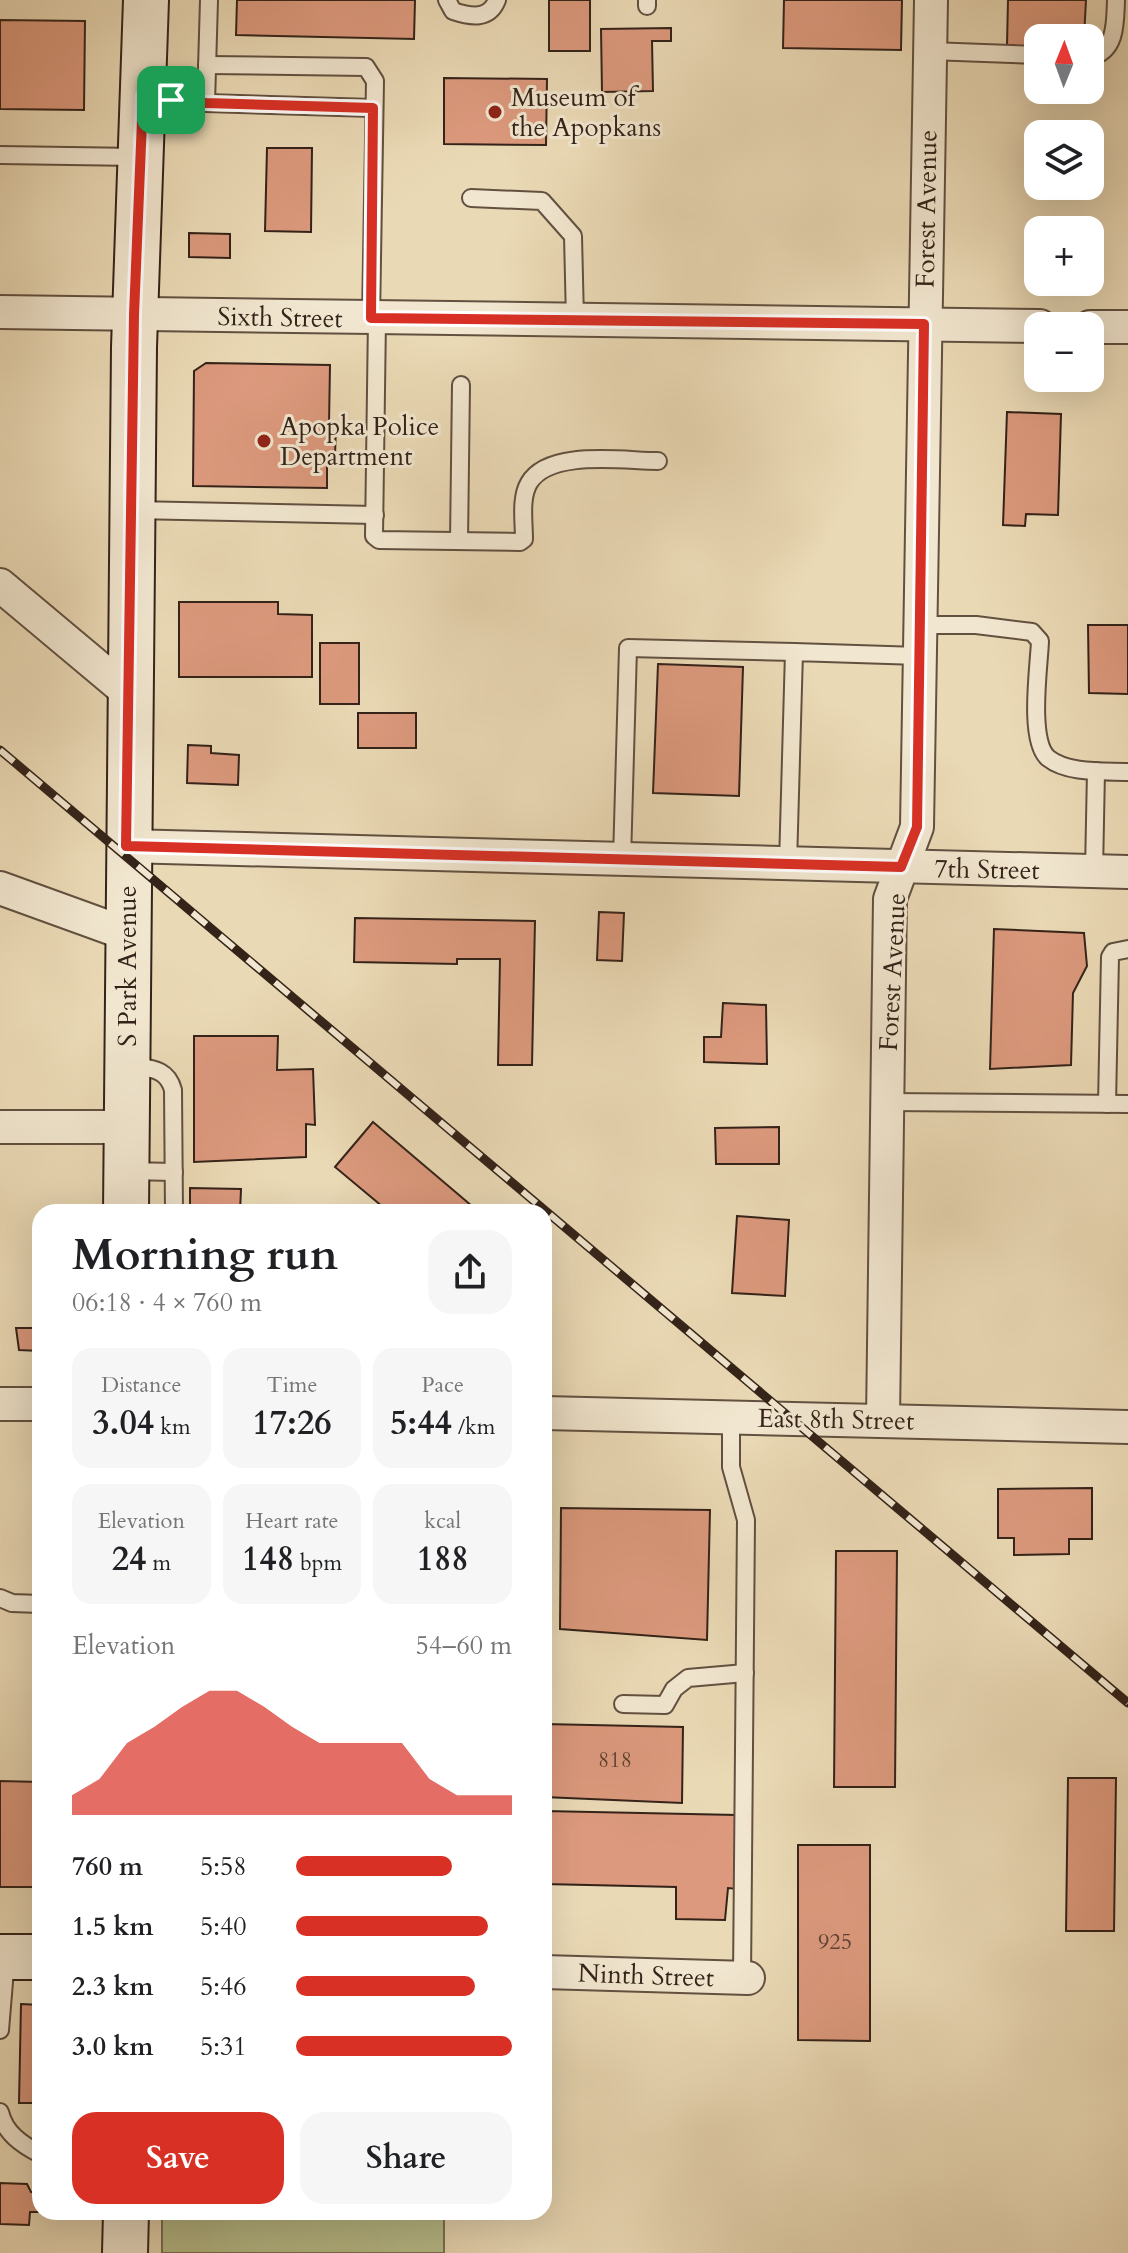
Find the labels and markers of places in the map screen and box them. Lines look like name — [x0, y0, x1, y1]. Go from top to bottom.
pin — [137, 66, 205, 134]
place label: Museum of the Apopkans — [511, 80, 661, 145]
marker: Museum of the Apopkans — [486, 103, 504, 121]
place label: Apopka Police Department — [280, 409, 439, 474]
marker: Apopka Police Department — [255, 432, 273, 450]

